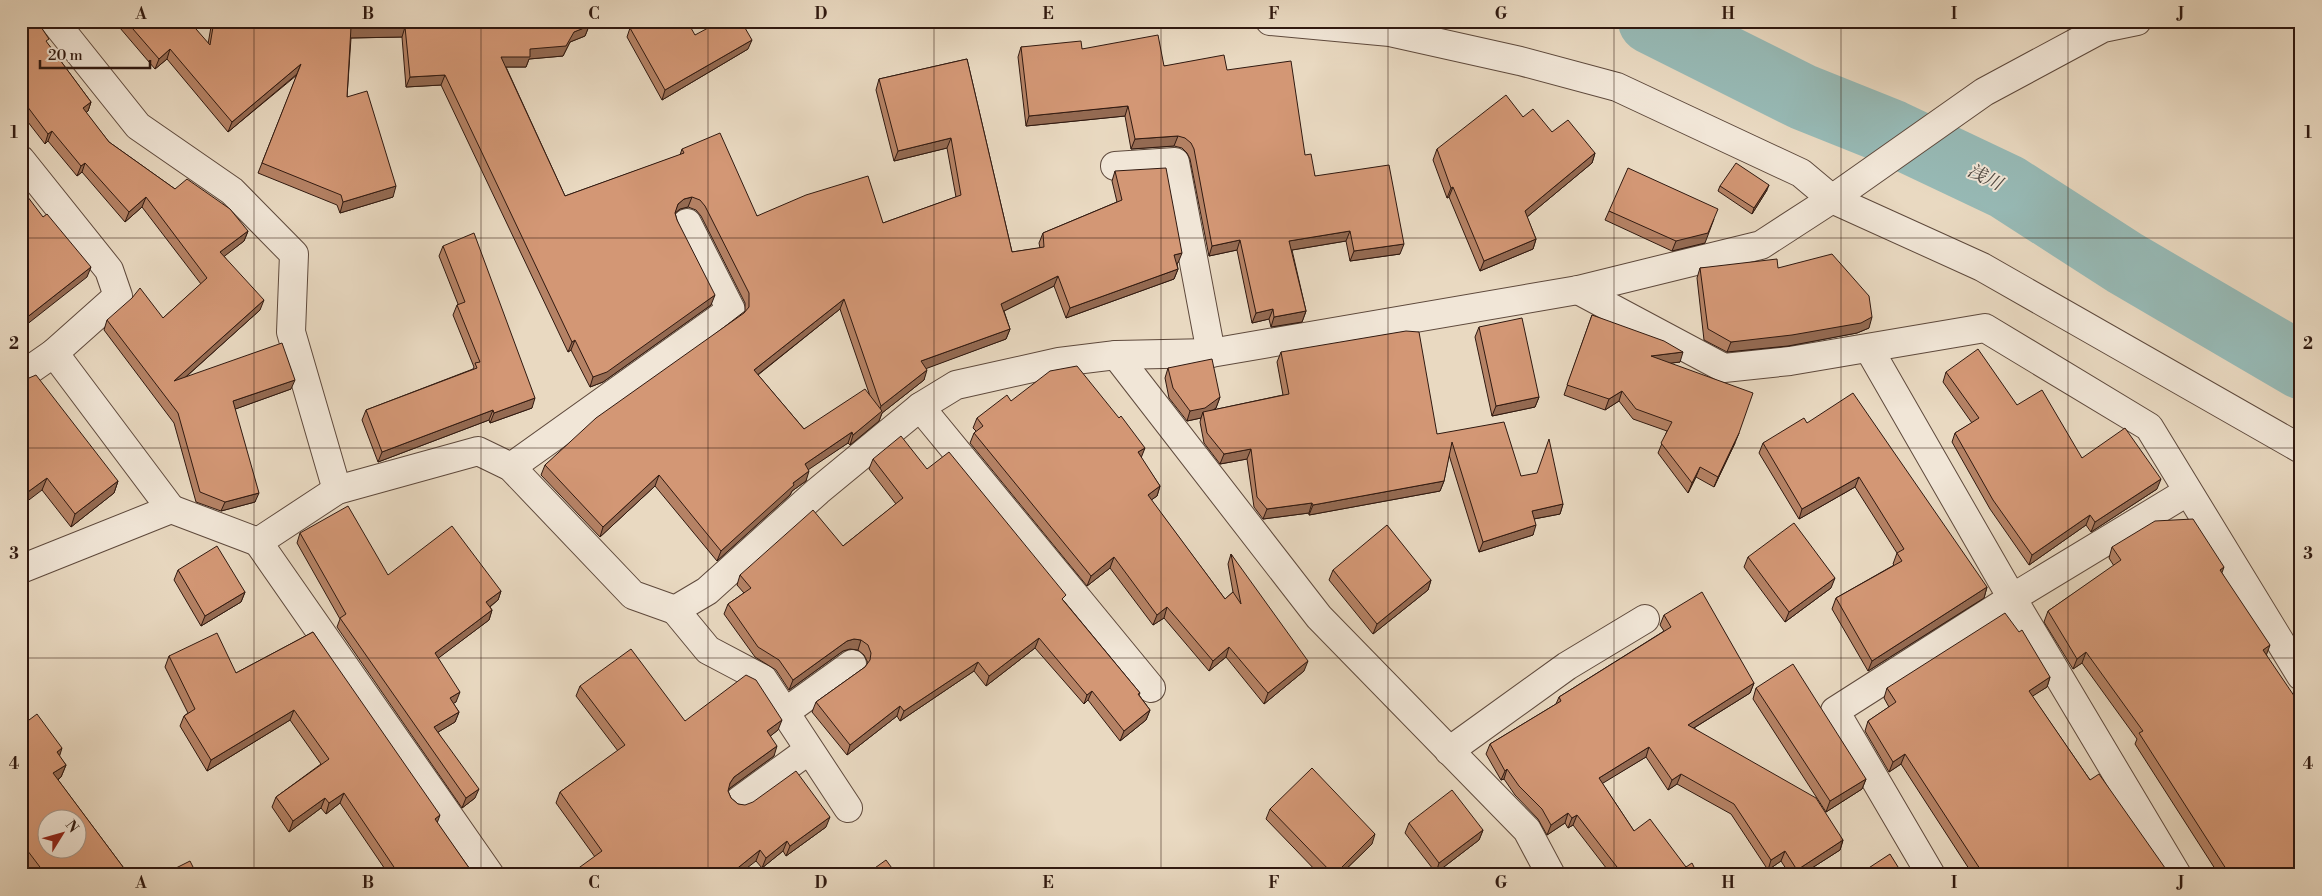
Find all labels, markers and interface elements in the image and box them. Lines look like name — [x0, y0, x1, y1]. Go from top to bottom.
text: A — [134, 4, 147, 24]
text: B — [362, 4, 374, 24]
text: C — [588, 4, 600, 24]
text: D — [815, 4, 828, 24]
text: E — [1042, 4, 1054, 24]
text: F — [1268, 4, 1280, 24]
text: G — [1495, 4, 1508, 24]
text: H — [1721, 4, 1735, 24]
text: I — [1951, 4, 1957, 24]
text: J — [2176, 4, 2184, 24]
scale bar — [40, 38, 150, 70]
text: 20 m — [48, 46, 83, 65]
text: 1 — [10, 123, 18, 143]
text: 1 — [2304, 123, 2312, 143]
water label: 浅川 — [1964, 159, 2008, 197]
text: 2 — [9, 334, 19, 354]
text: 2 — [2303, 334, 2313, 354]
text: 3 — [9, 544, 19, 564]
text: 3 — [2303, 544, 2313, 564]
text: 4 — [9, 754, 20, 774]
text: 4 — [2303, 754, 2314, 774]
north arrow — [38, 808, 88, 858]
text: N — [61, 817, 82, 837]
text: A — [134, 873, 147, 893]
text: B — [362, 873, 374, 893]
text: C — [588, 873, 600, 893]
text: D — [815, 873, 828, 893]
text: E — [1042, 873, 1054, 893]
text: F — [1268, 873, 1280, 893]
text: G — [1495, 873, 1508, 893]
text: H — [1721, 873, 1735, 893]
text: I — [1951, 873, 1957, 893]
text: J — [2176, 873, 2184, 893]

